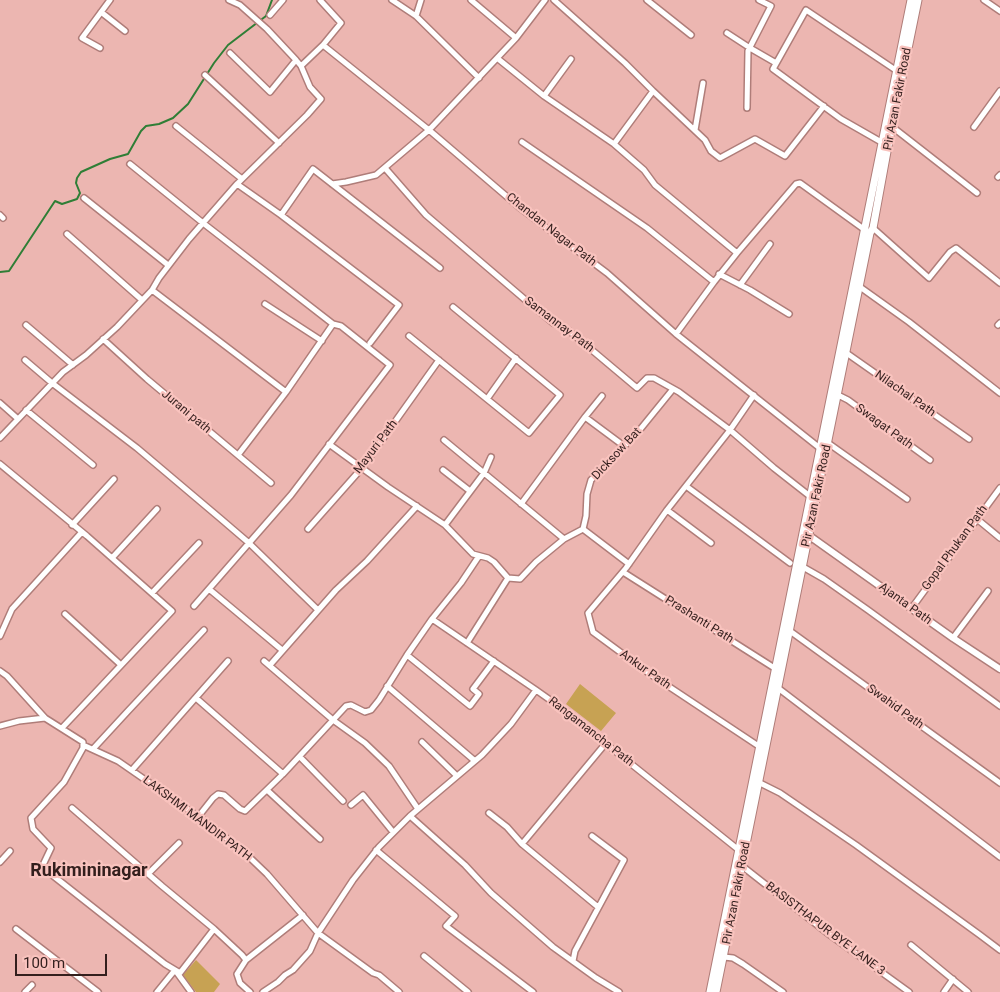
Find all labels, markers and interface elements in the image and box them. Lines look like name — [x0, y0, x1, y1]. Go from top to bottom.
street label: Pir Azan Fakir Road — [881, 47, 915, 151]
street label: Chandan Nagar Path — [503, 190, 599, 270]
street label: Samannay Path — [521, 294, 597, 356]
street label: Nilachal Path — [872, 368, 938, 420]
street label: Jurani path — [158, 387, 214, 437]
street label: Swagat Path — [853, 401, 915, 453]
street label: Mayuri Path — [351, 417, 401, 477]
street label: Dicksow Bat — [589, 425, 645, 483]
street label: Pir Azan Fakir Road — [799, 444, 835, 548]
street label: Gopal Phukan Path — [919, 503, 991, 593]
street label: Ajanta Path — [876, 580, 934, 628]
street label: Prashanti Path — [662, 593, 736, 647]
street label: Ankur Path — [617, 647, 673, 693]
street label: Swahid Path — [864, 682, 926, 732]
street label: Rangamancha Path — [545, 694, 637, 770]
street label: LAKSHMI MANDIR PATH — [140, 773, 254, 865]
street label: Pir Azan Fakir Road — [720, 841, 754, 945]
district label: Rukimininagar — [30, 860, 148, 882]
street label: BASISTHAPUR BYE LANE 3 — [762, 879, 888, 979]
scale bar — [18, 944, 110, 976]
text: 100 m — [23, 954, 65, 972]

